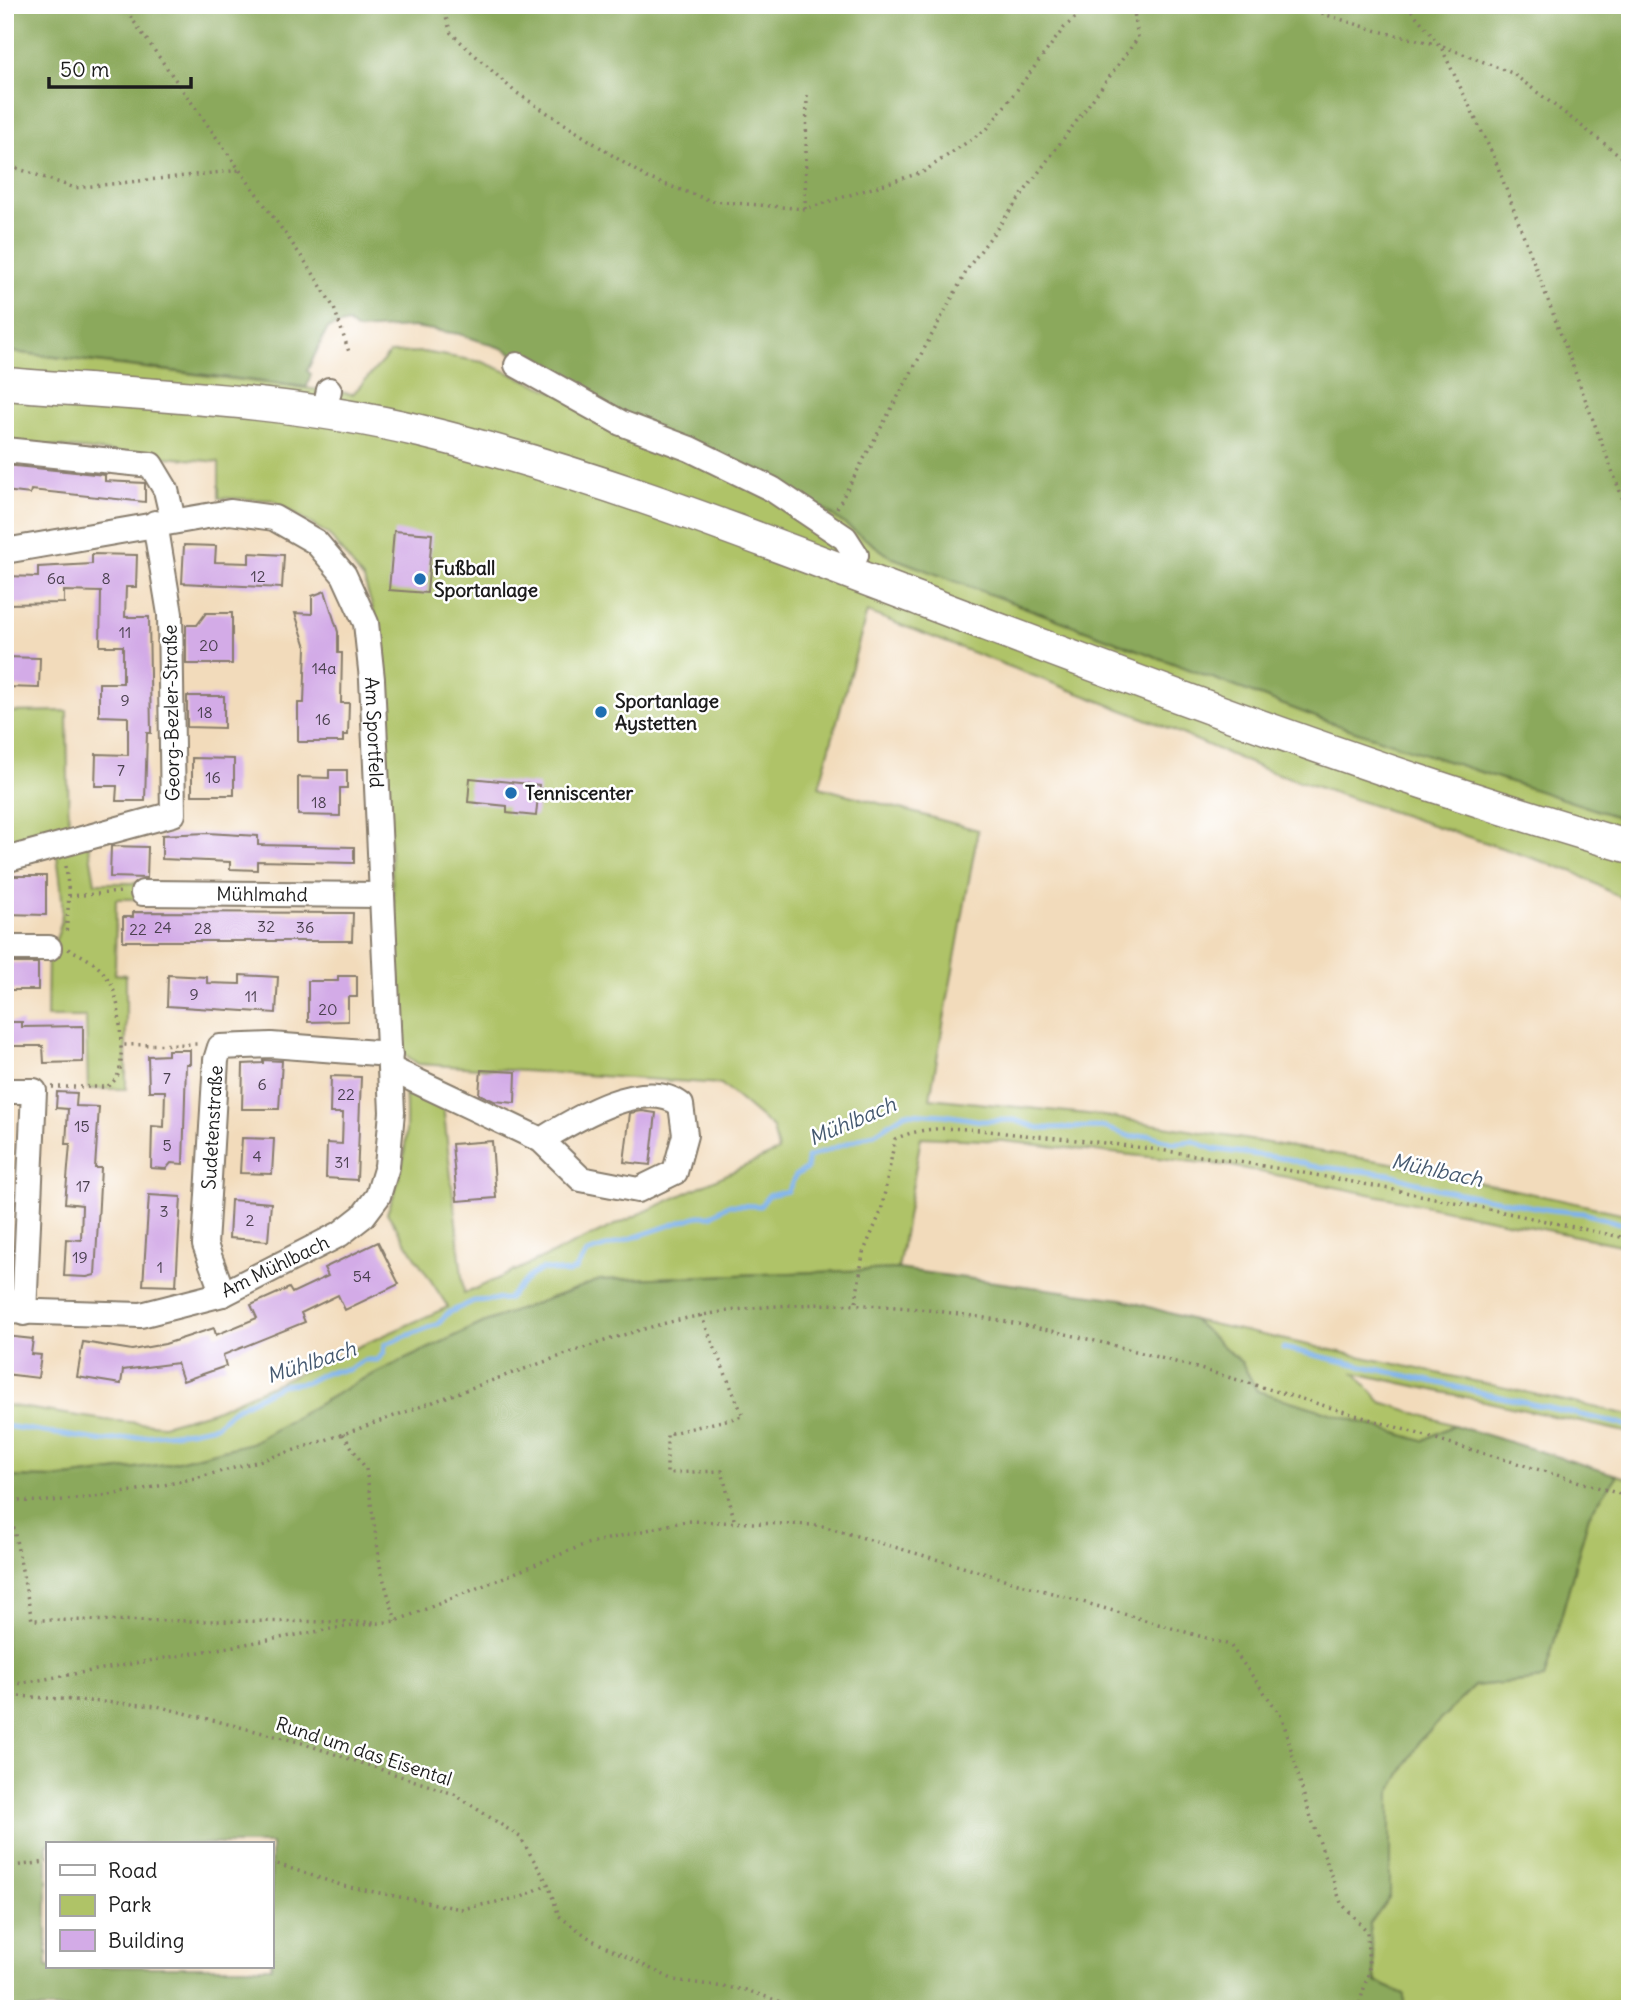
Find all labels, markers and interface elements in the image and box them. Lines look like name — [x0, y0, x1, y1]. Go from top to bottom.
scale bar — [49, 46, 191, 90]
text: 50 m — [60, 56, 109, 83]
place label: Fußball Sportanlage — [434, 556, 538, 602]
house number: 12 — [250, 566, 266, 586]
house number: 6a — [47, 568, 65, 588]
house number: 8 — [101, 568, 111, 588]
marker: Fußball Sportanlage — [412, 571, 428, 587]
house number: 11 — [119, 622, 131, 642]
street label: Georg-Bezler-Straße — [157, 624, 185, 802]
house number: 20 — [199, 635, 219, 655]
house number: 14a — [312, 658, 336, 678]
street label: Am Sportfeld — [360, 676, 389, 788]
place label: Sportanlage Aystetten — [615, 689, 719, 735]
house number: 9 — [120, 690, 130, 710]
house number: 18 — [197, 702, 213, 722]
marker: Sportanlage Aystetten — [593, 704, 609, 720]
house number: 16 — [315, 709, 331, 729]
house number: 7 — [117, 760, 125, 780]
house number: 16 — [205, 767, 221, 787]
place label: Tenniscenter — [525, 781, 634, 805]
marker: Tenniscenter — [503, 785, 519, 801]
house number: 18 — [311, 792, 327, 812]
street label: Mühlmahd — [216, 882, 308, 906]
house number: 32 — [257, 916, 275, 936]
house number: 24 — [154, 917, 172, 937]
house number: 36 — [296, 917, 314, 937]
house number: 28 — [194, 918, 212, 938]
house number: 22 — [129, 919, 147, 939]
house number: 9 — [189, 984, 199, 1004]
house number: 11 — [245, 986, 257, 1006]
house number: 20 — [318, 999, 338, 1019]
street label: Sudetenstraße — [196, 1065, 228, 1190]
house number: 7 — [163, 1068, 171, 1088]
house number: 6 — [257, 1074, 267, 1094]
house number: 22 — [337, 1084, 355, 1104]
water label: Mühlbach — [804, 1090, 901, 1151]
house number: 15 — [74, 1116, 90, 1136]
house number: 5 — [162, 1135, 172, 1155]
house number: 4 — [252, 1146, 262, 1166]
water label: Mühlbach — [1389, 1147, 1486, 1193]
house number: 31 — [334, 1152, 350, 1172]
house number: 17 — [76, 1176, 90, 1196]
house number: 3 — [159, 1201, 169, 1221]
house number: 2 — [246, 1210, 255, 1230]
street label: Am Mühlbach — [217, 1230, 333, 1302]
house number: 19 — [72, 1247, 88, 1267]
house number: 1 — [157, 1257, 163, 1277]
house number: 54 — [353, 1266, 371, 1286]
water label: Mühlbach — [263, 1335, 360, 1389]
street label: Rund um das Eisental — [273, 1711, 455, 1791]
legend — [46, 1842, 273, 1968]
text: Road — [108, 1857, 157, 1884]
text: Park — [108, 1891, 151, 1918]
text: Building — [108, 1927, 184, 1954]

